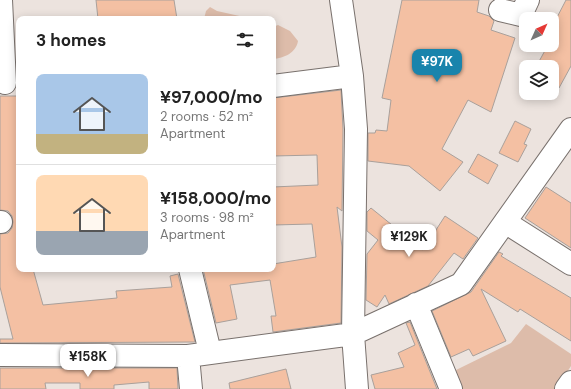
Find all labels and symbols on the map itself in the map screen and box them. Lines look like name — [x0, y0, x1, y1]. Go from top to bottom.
north arrow — [519, 12, 559, 52]
pin: ¥97K — [413, 49, 461, 83]
pin: ¥129K — [381, 224, 437, 258]
pin: ¥158K — [60, 344, 116, 378]

